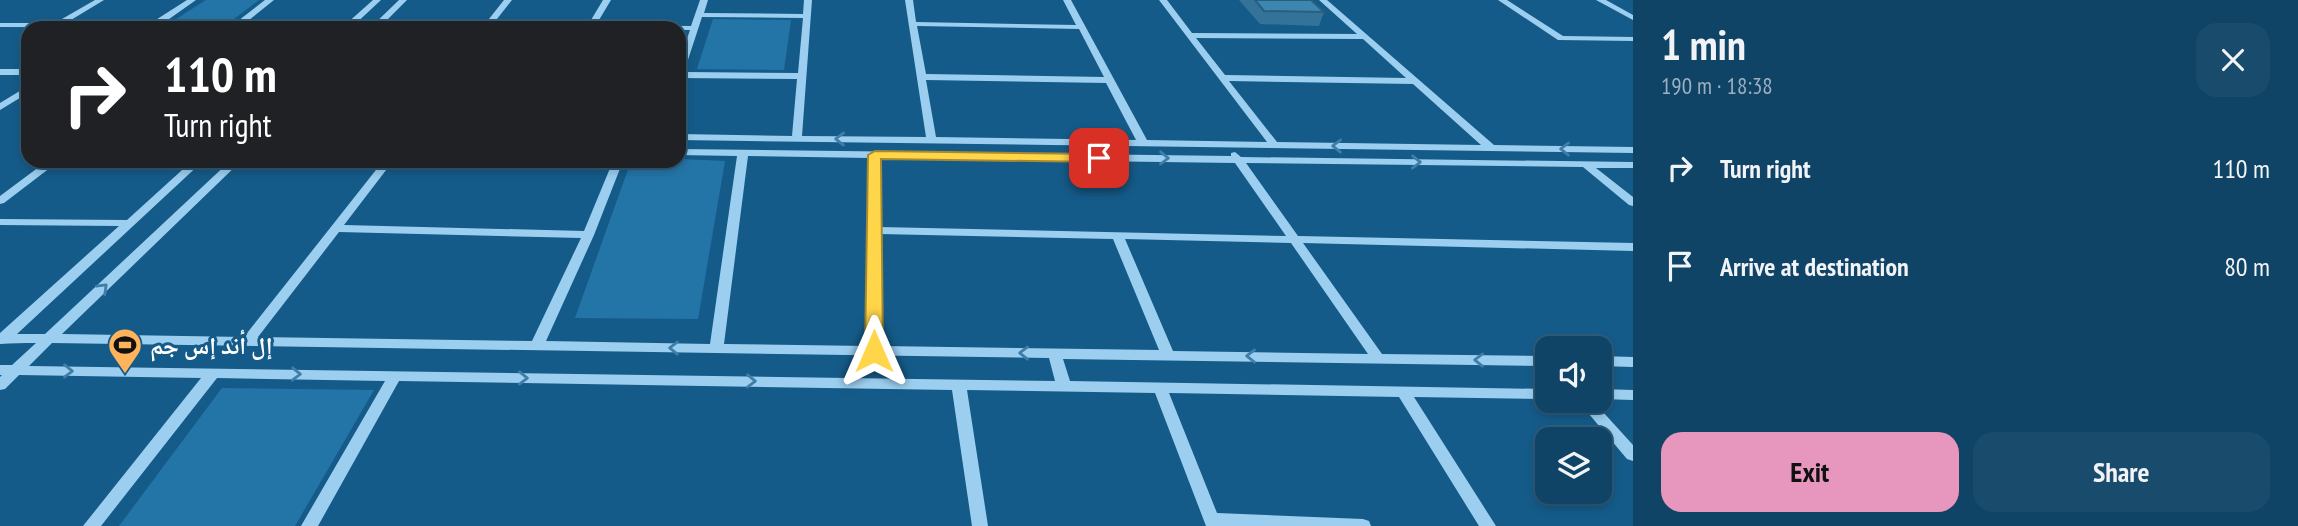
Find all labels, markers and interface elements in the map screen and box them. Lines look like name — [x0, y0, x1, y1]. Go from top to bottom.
text: 1 min — [1661, 17, 1746, 72]
button: close — [2196, 23, 2270, 97]
text: 110 m — [164, 42, 277, 106]
icon: right — [49, 49, 140, 140]
text: 190 m · 18:38 — [1661, 71, 1773, 100]
text: Turn right — [164, 104, 272, 146]
pin — [1069, 128, 1129, 188]
one-way arrow — [835, 131, 845, 147]
one-way arrow — [1332, 138, 1342, 154]
icon: arrive — [1080, 139, 1118, 177]
one-way arrow — [1559, 141, 1570, 157]
icon: right — [1661, 149, 1699, 187]
one-way arrow — [1158, 151, 1169, 166]
text: Turn right — [1720, 152, 1811, 185]
text: 110 m — [2212, 152, 2270, 185]
one-way arrow — [1411, 154, 1421, 170]
icon: arrive — [1661, 247, 1699, 285]
text: Arrive at destination — [1720, 250, 1909, 283]
text: 80 m — [2224, 250, 2270, 283]
one-way arrow — [95, 283, 108, 296]
position arrow — [837, 314, 911, 388]
sports icon: إل أند إس جم — [106, 326, 144, 375]
place label: إل أند إس جم — [150, 329, 273, 362]
map controls — [1535, 336, 1612, 504]
button: sound — [1535, 336, 1612, 413]
one-way arrow — [668, 340, 679, 356]
one-way arrow — [1018, 345, 1029, 361]
one-way arrow — [1246, 349, 1257, 364]
one-way arrow — [1473, 352, 1484, 367]
one-way arrow — [63, 363, 74, 379]
one-way arrow — [290, 367, 301, 382]
one-way arrow — [518, 370, 529, 386]
one-way arrow — [745, 374, 756, 389]
button: layers — [1535, 427, 1612, 504]
button: Exit — [1661, 432, 1959, 512]
button: Share — [1973, 432, 2270, 512]

